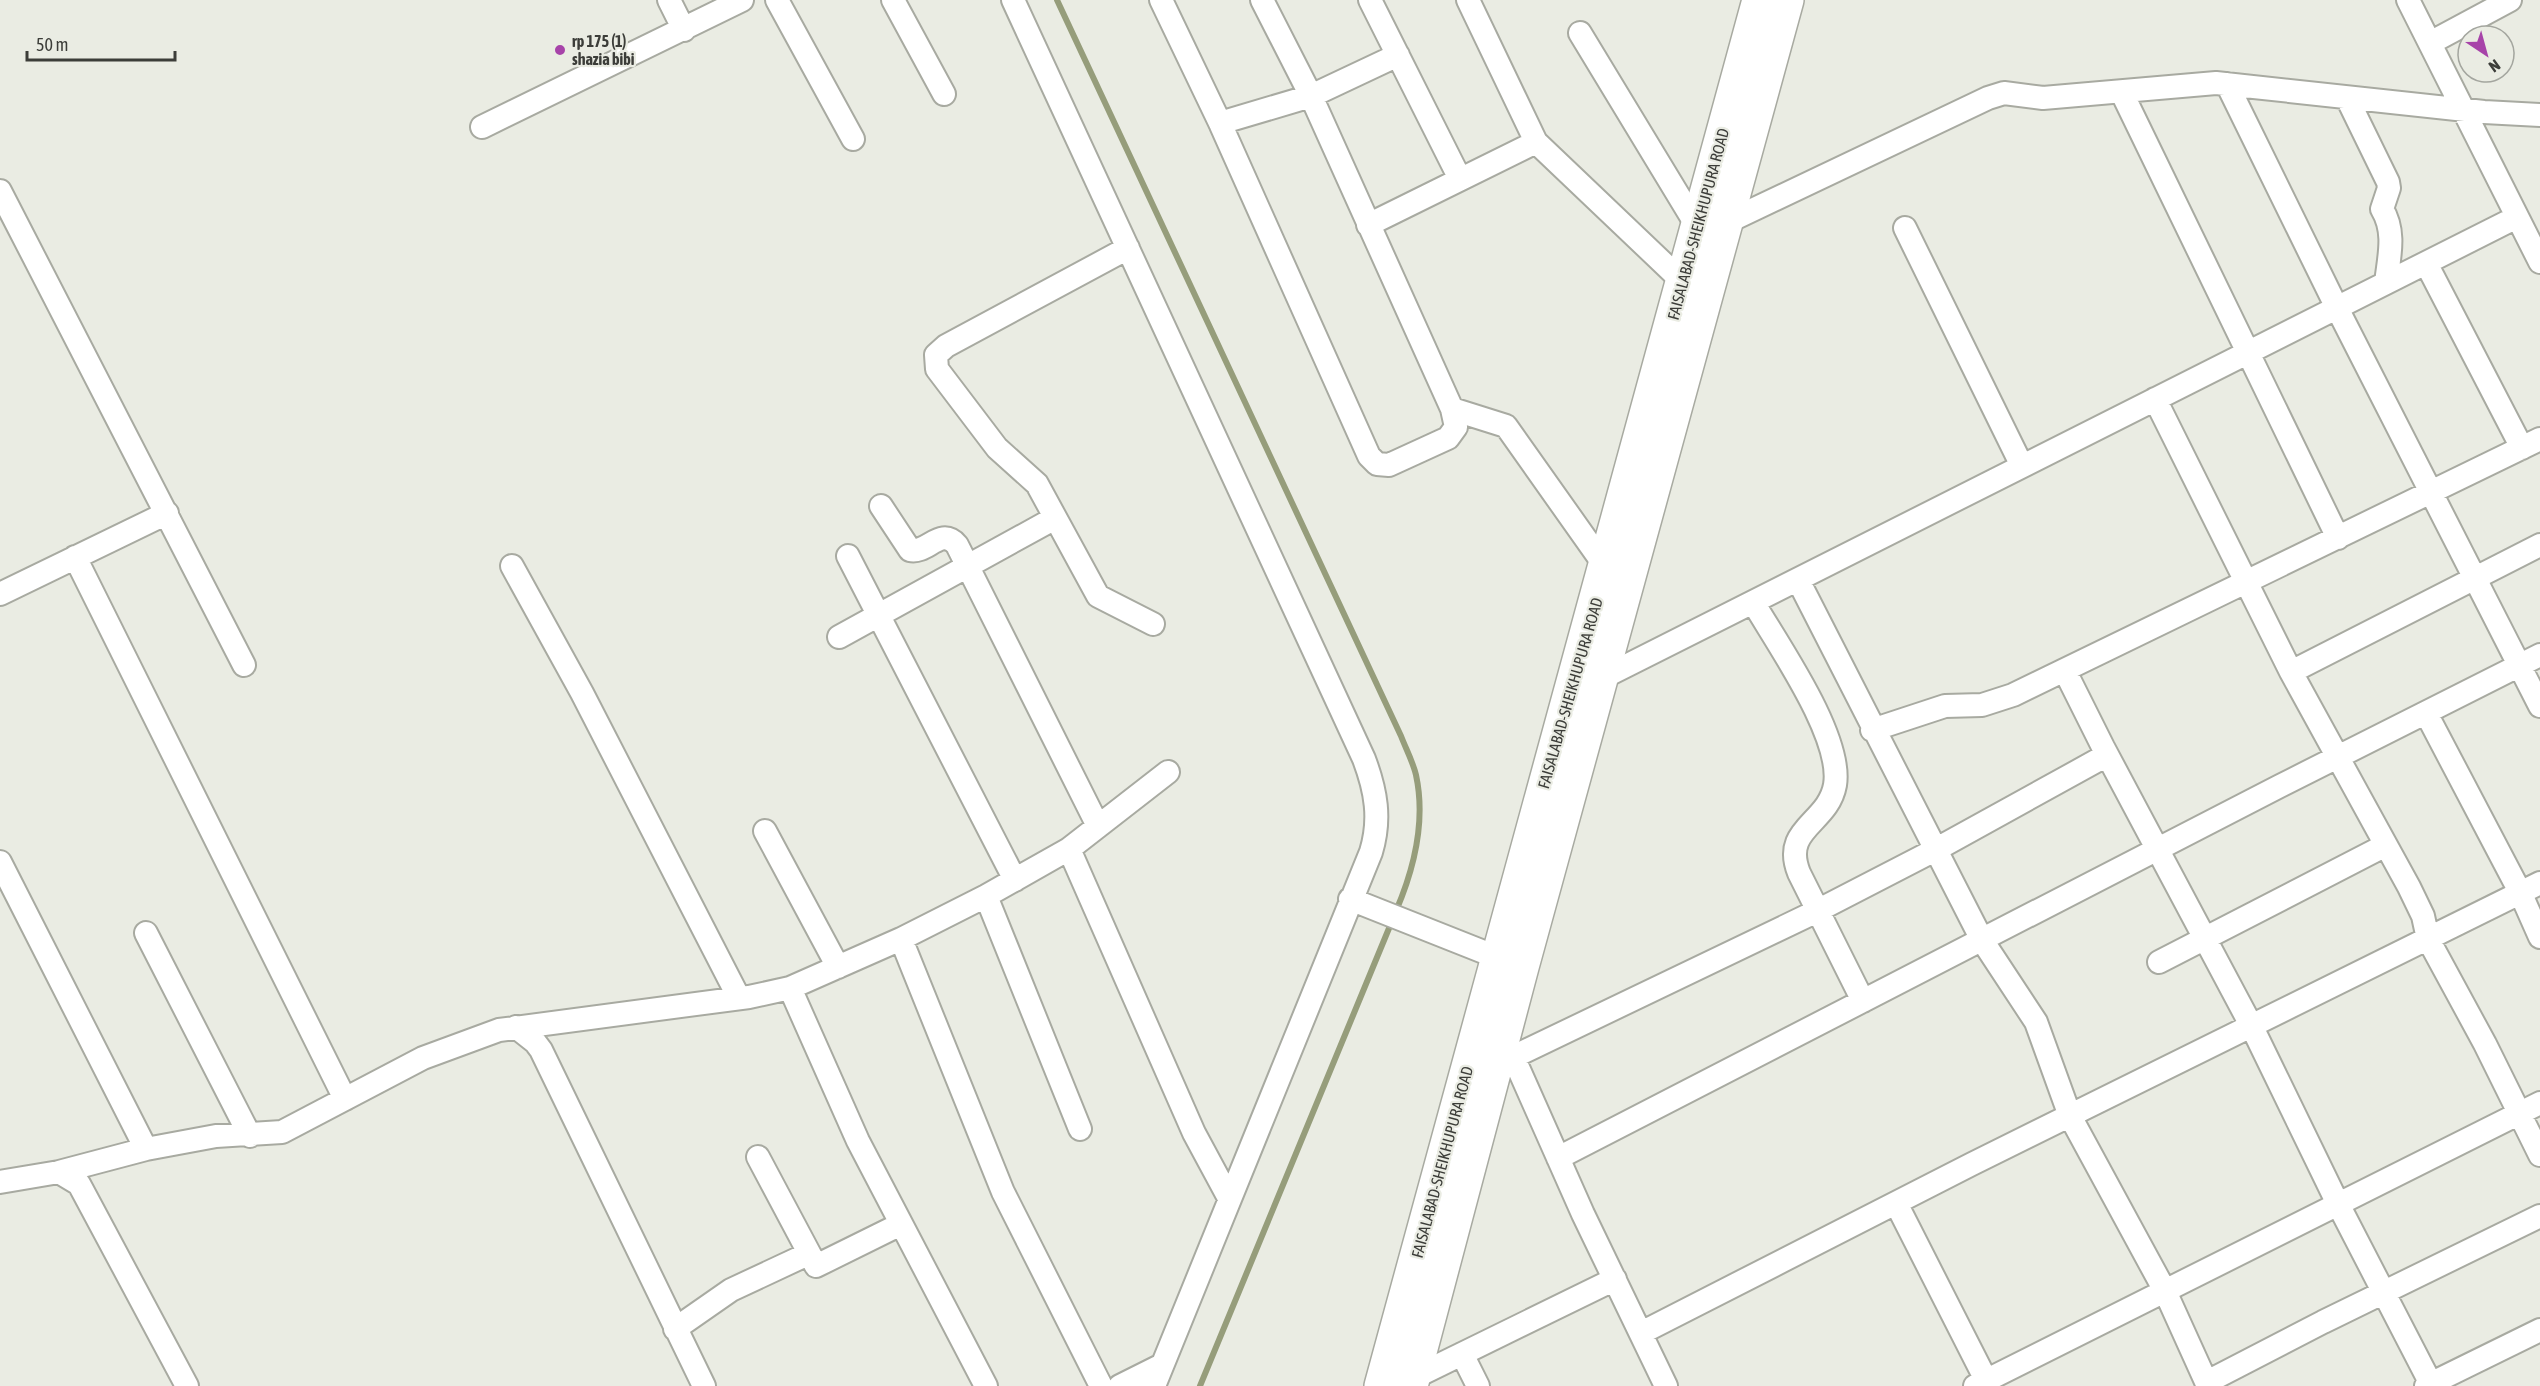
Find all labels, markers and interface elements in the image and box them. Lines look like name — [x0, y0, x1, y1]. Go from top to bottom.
scale bar — [27, 24, 176, 62]
north arrow — [2456, 24, 2516, 84]
place label: rp 175 (1) shazia bibi — [572, 32, 635, 68]
text: 50 m — [36, 34, 68, 55]
marker: rp 175 (1) shazia bibi — [553, 43, 567, 57]
text: N — [2486, 56, 2504, 76]
street label: FAISALABAD-SHEIKHUPURA ROAD — [1664, 126, 1732, 322]
street label: FAISALABAD-SHEIKHUPURA ROAD — [1534, 595, 1606, 791]
street label: FAISALABAD-SHEIKHUPURA ROAD — [1408, 1064, 1476, 1260]

